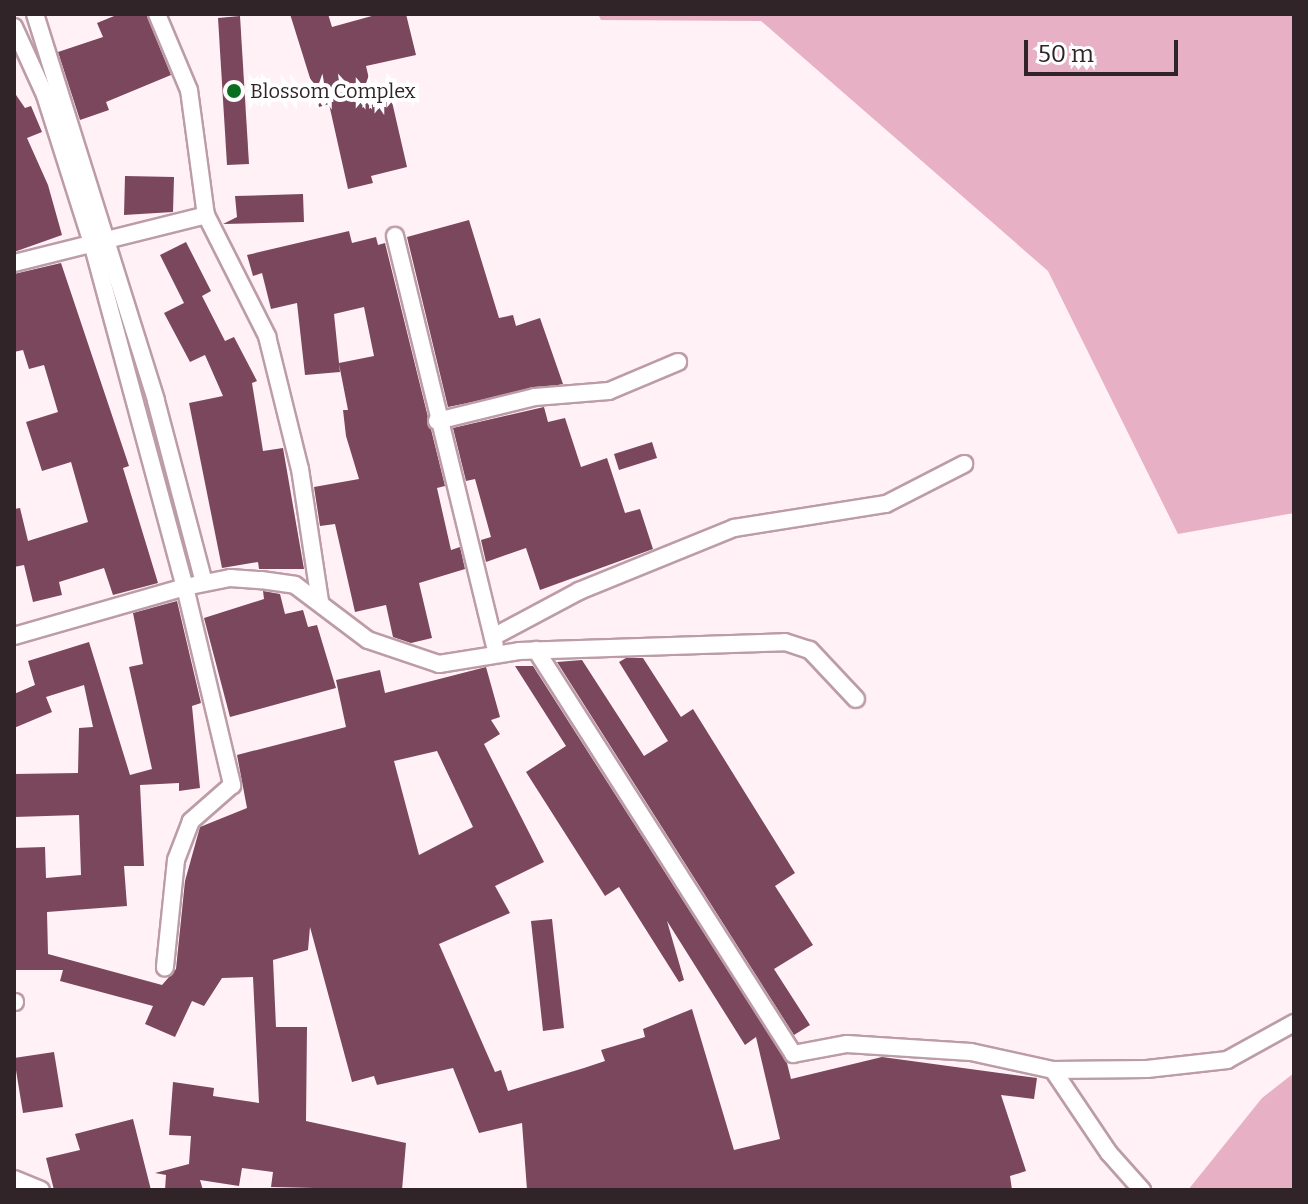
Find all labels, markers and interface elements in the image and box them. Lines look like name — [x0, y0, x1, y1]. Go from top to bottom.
scale bar — [1028, 24, 1182, 74]
text: 50 m — [1038, 40, 1094, 68]
place label: Blossom Complex — [250, 79, 416, 103]
marker: Blossom Complex — [225, 82, 243, 100]

